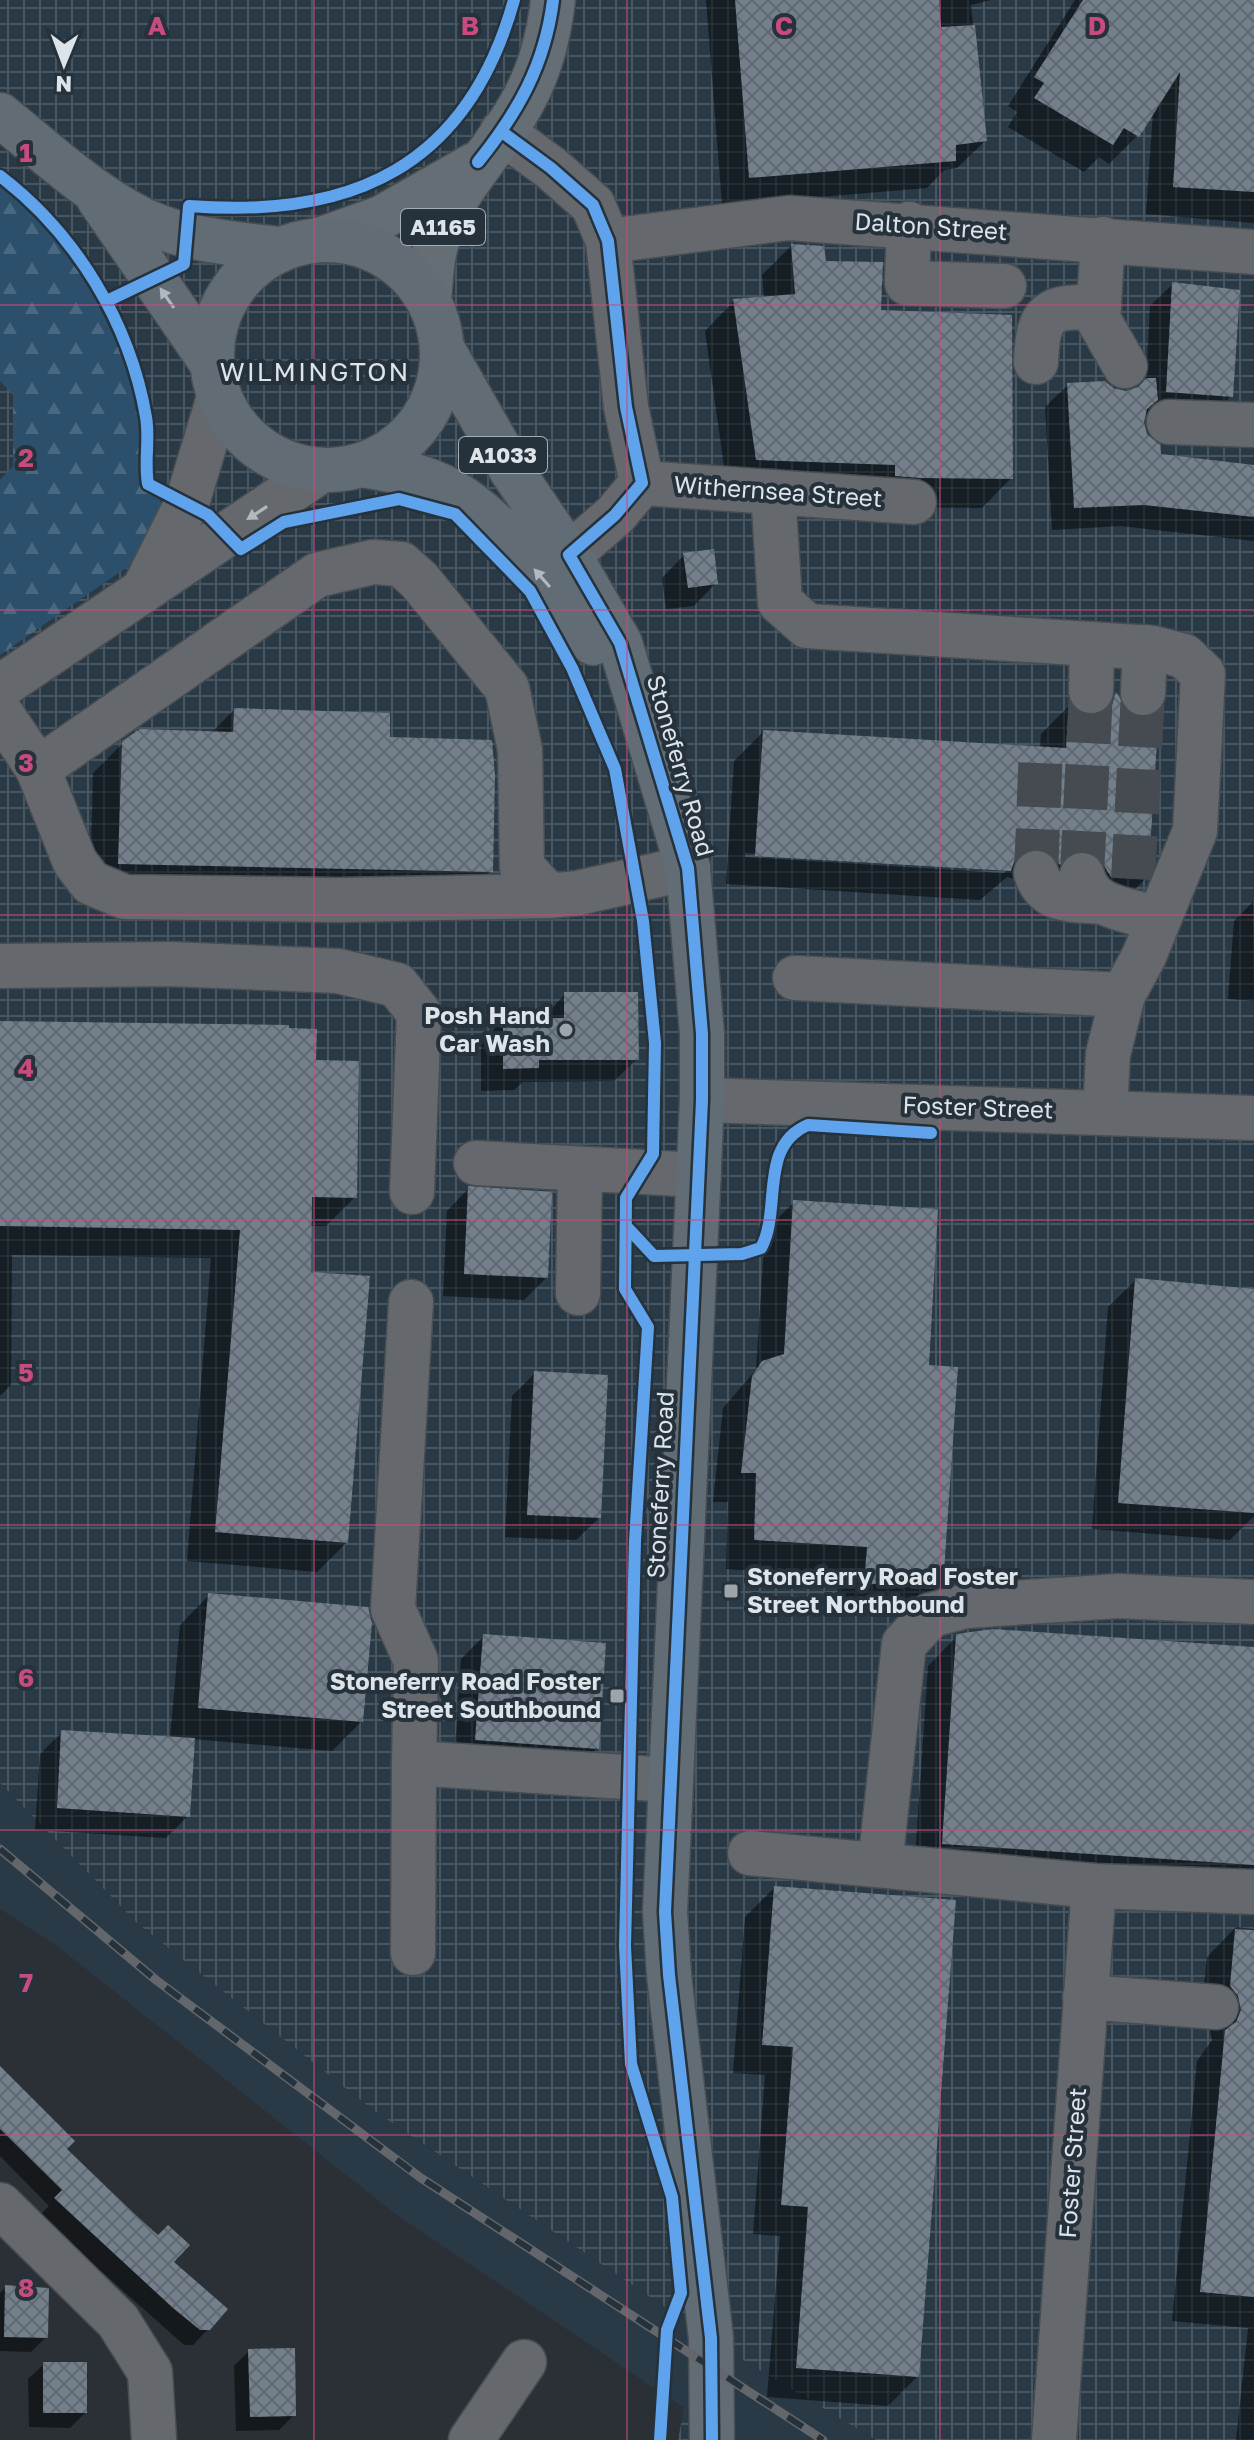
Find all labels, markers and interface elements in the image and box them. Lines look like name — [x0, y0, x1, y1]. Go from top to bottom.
text: A — [148, 10, 167, 41]
text: B — [461, 10, 479, 41]
text: C — [775, 10, 793, 41]
text: D — [1088, 10, 1106, 41]
north arrow — [24, 24, 104, 104]
text: N — [55, 71, 72, 98]
text: 1 — [19, 137, 33, 168]
street label: Dalton Street — [854, 206, 1009, 245]
road number: A1165 — [401, 209, 485, 245]
one-way arrow — [160, 287, 175, 308]
district label: WILMINGTON — [220, 356, 410, 387]
road number: A1033 — [459, 437, 547, 473]
text: 2 — [18, 442, 34, 473]
street label: Withernsea Street — [673, 469, 883, 512]
one-way arrow — [246, 505, 267, 520]
one-way arrow — [533, 568, 551, 587]
street label: Stoneferry Road — [642, 671, 721, 860]
text: 3 — [18, 747, 34, 778]
place label: Posh Hand Car Wash — [424, 1000, 550, 1057]
marker: Posh Hand Car Wash — [557, 1021, 575, 1039]
text: 4 — [18, 1052, 34, 1083]
street label: Foster Street — [902, 1089, 1054, 1124]
text: 5 — [18, 1357, 34, 1388]
street label: Stoneferry Road — [640, 1391, 679, 1579]
place label: Stoneferry Road Foster Street Northbound — [747, 1561, 1018, 1618]
marker: Stoneferry Road Foster Street Northbound — [722, 1582, 740, 1600]
text: 6 — [18, 1662, 34, 1693]
place label: Stoneferry Road Foster Street Southbound — [330, 1666, 601, 1723]
marker: Stoneferry Road Foster Street Southbound — [608, 1687, 626, 1705]
text: 7 — [19, 1967, 33, 1998]
street label: Foster Street — [1052, 2087, 1091, 2239]
text: 8 — [18, 2272, 34, 2303]

